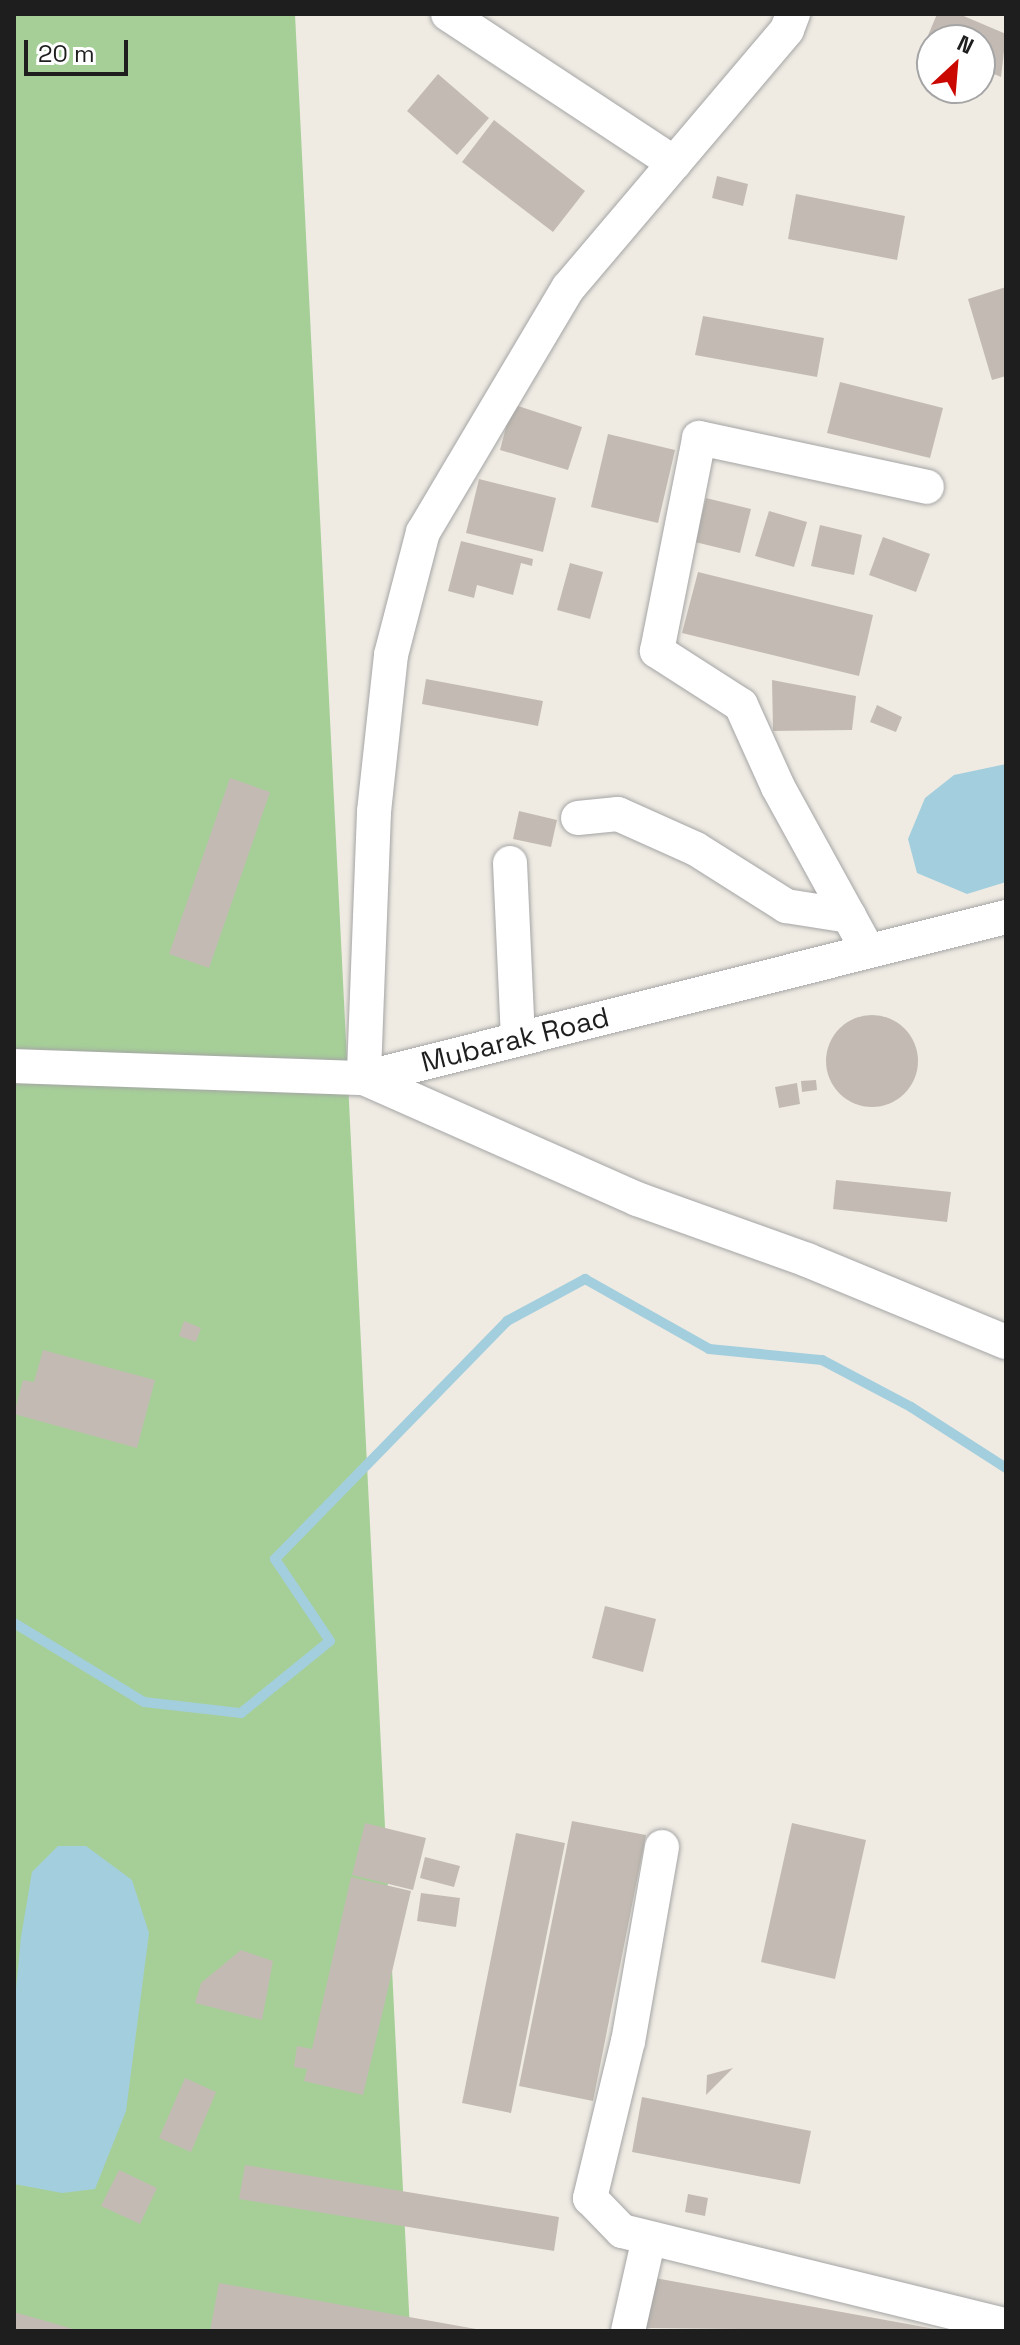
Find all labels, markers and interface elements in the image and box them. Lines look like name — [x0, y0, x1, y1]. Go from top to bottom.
scale bar — [28, 24, 132, 74]
north arrow — [916, 24, 996, 104]
text: N — [953, 28, 978, 60]
text: 20 m — [38, 38, 95, 69]
street label: Mubarak Road — [417, 999, 613, 1079]

